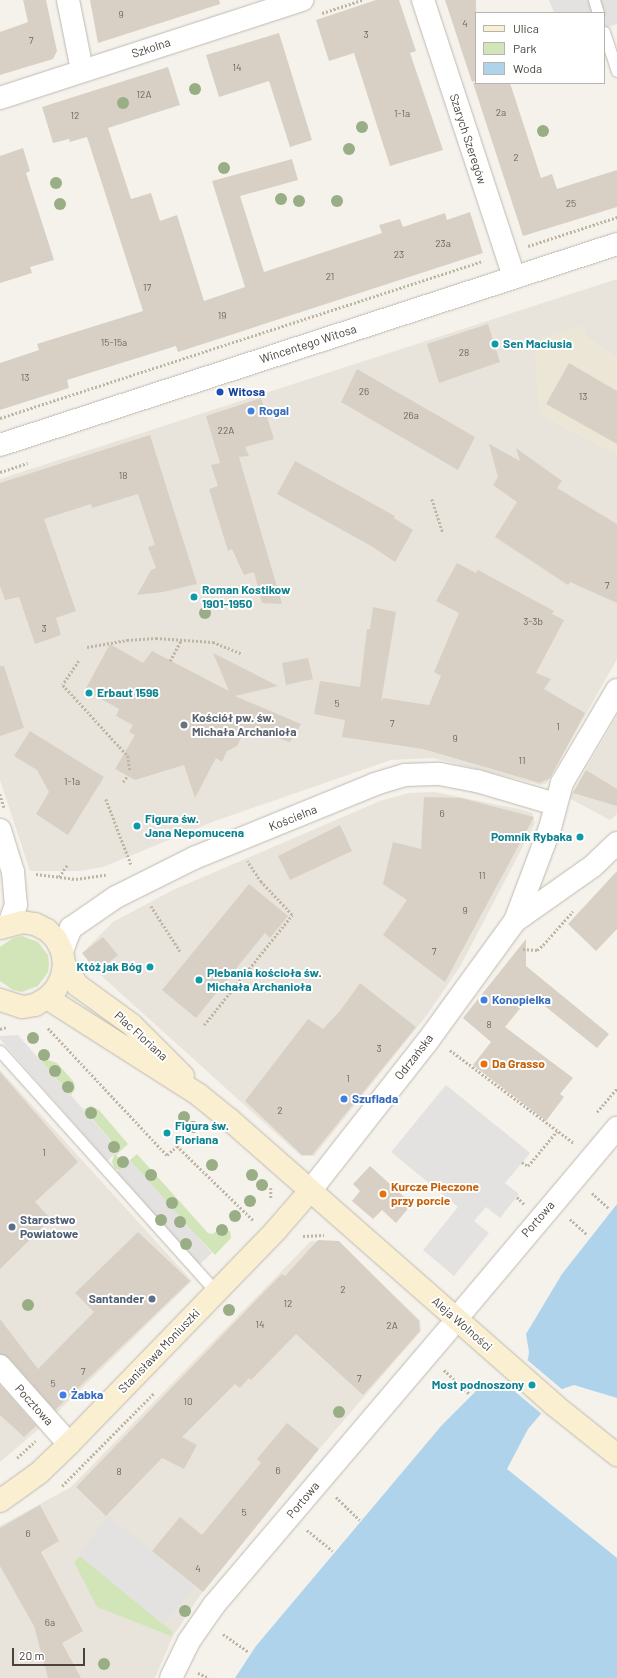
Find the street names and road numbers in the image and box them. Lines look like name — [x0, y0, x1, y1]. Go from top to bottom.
street label: Szkolna — [130, 35, 172, 61]
street label: Szarych Szeregów — [447, 92, 489, 186]
street label: Wincentego Witosa — [258, 322, 358, 366]
street label: Kościelna — [267, 802, 319, 834]
street label: Plac Floriana — [111, 1008, 171, 1064]
street label: Odrzańska — [392, 1031, 436, 1083]
street label: Portowa — [518, 1198, 558, 1240]
street label: Aleja Wolności — [429, 1294, 495, 1354]
street label: Stanisława Moniuszki — [115, 1306, 203, 1396]
street label: Pocztowa — [12, 1382, 56, 1428]
street label: Portowa — [284, 1479, 322, 1521]

